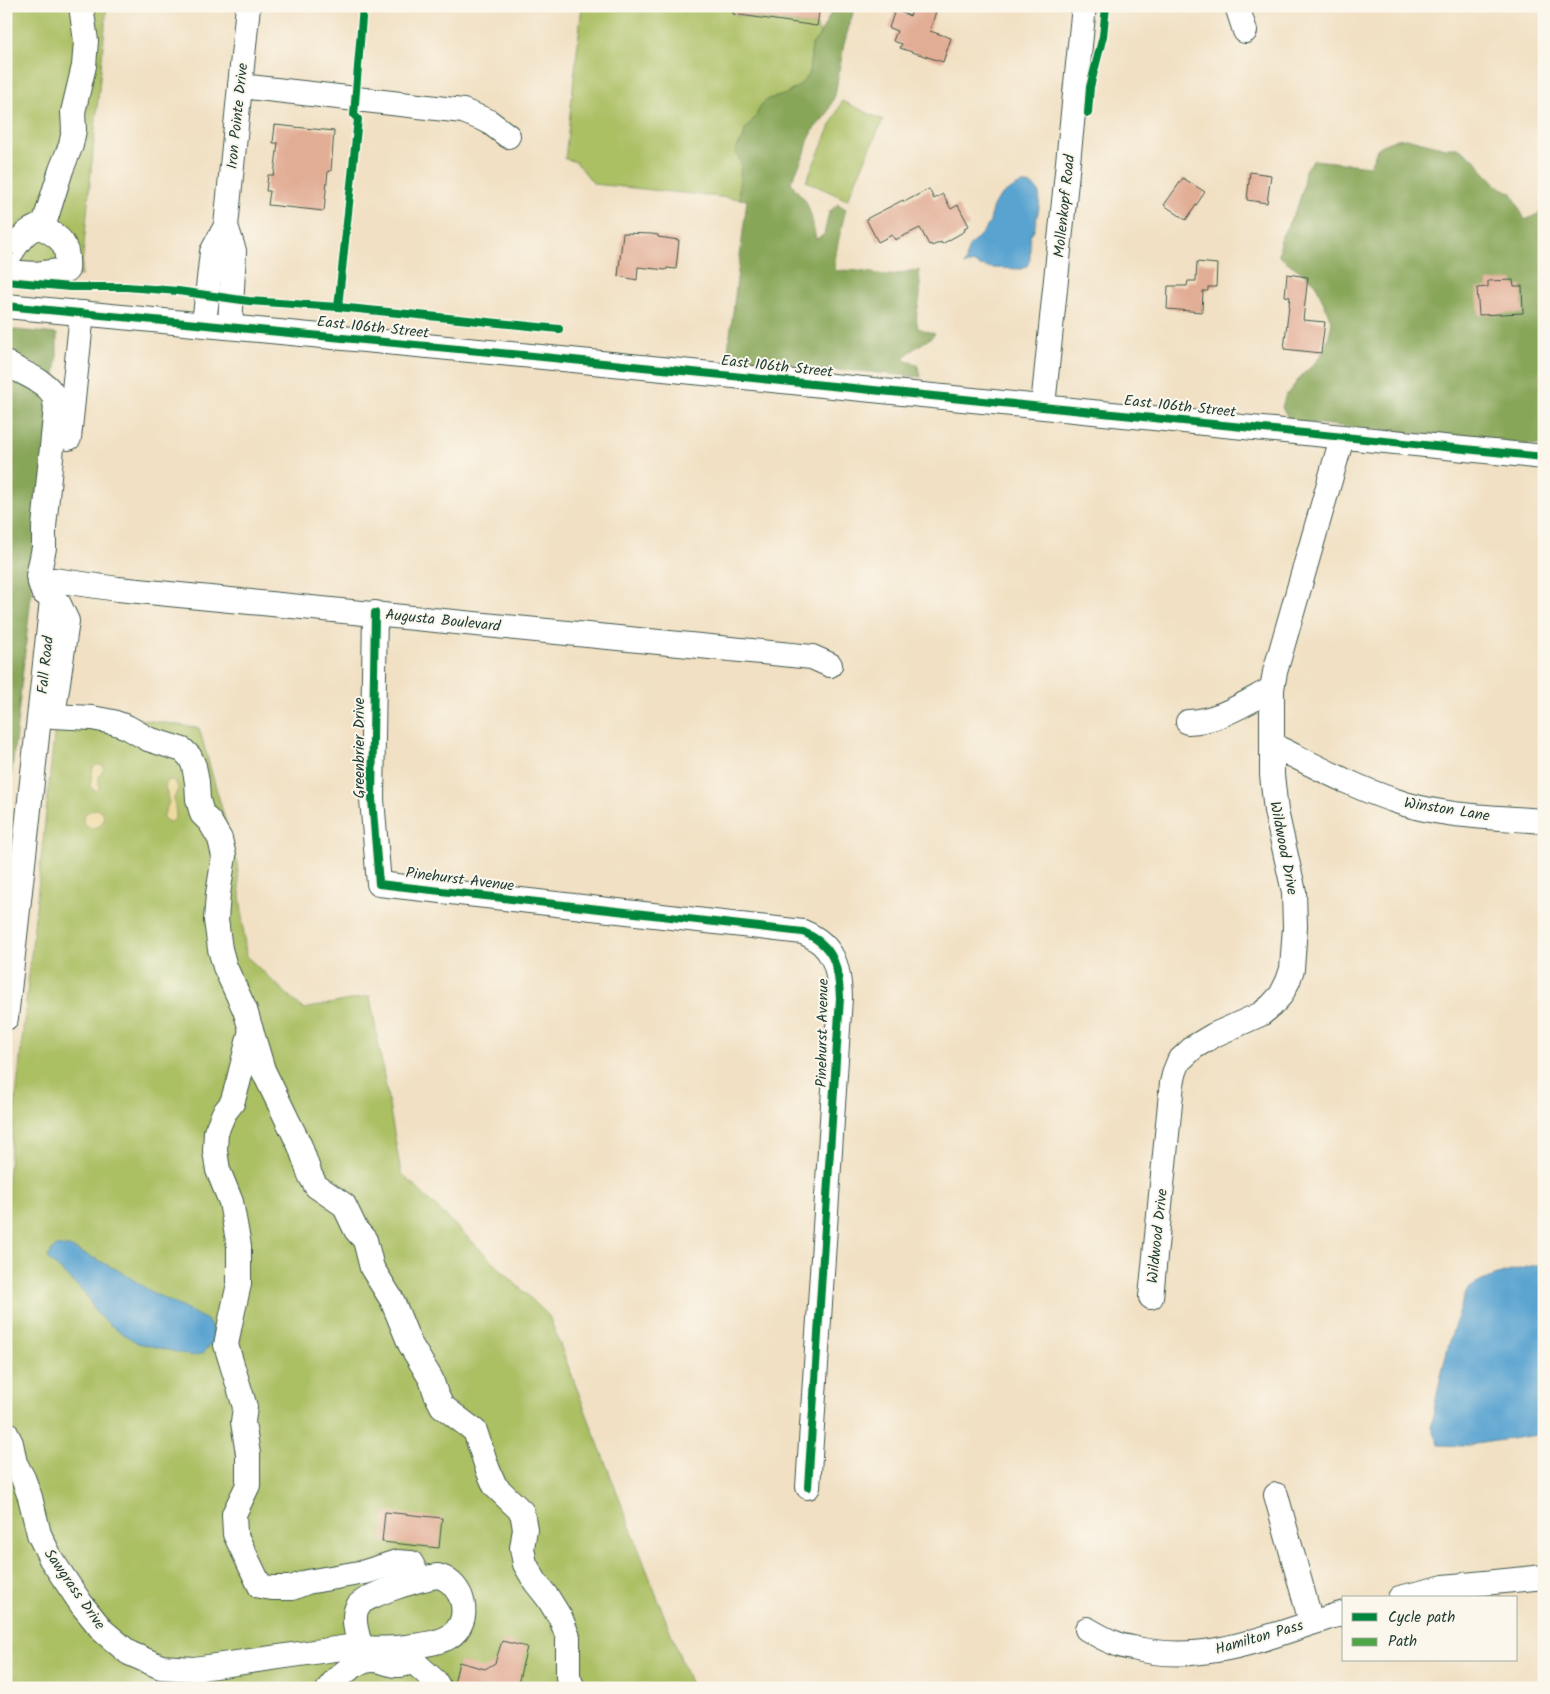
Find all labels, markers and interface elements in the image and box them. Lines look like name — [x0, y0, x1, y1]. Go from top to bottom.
street label: Iron Pointe Drive — [220, 62, 256, 170]
street label: Mollenkopf Road — [1048, 153, 1082, 259]
street label: East 106th Street — [316, 310, 430, 346]
street label: East 106th Street — [720, 349, 834, 385]
street label: East 106th Street — [1123, 389, 1237, 425]
street label: Augusta Boulevard — [384, 603, 502, 639]
street label: Fall Road — [31, 634, 61, 695]
street label: Greenbrier Drive — [348, 697, 372, 799]
street label: Winston Lane — [1402, 791, 1492, 829]
street label: Wildwood Drive — [1262, 799, 1304, 897]
street label: Pinehurst Avenue — [404, 861, 516, 899]
street label: Pinehurst Avenue — [810, 978, 836, 1088]
street label: Wildwood Drive — [1141, 1187, 1175, 1285]
street label: Sawgrass Drive — [37, 1544, 111, 1635]
legend — [1342, 1596, 1518, 1662]
text: Cycle path — [1388, 1606, 1455, 1630]
street label: Hamilton Pass — [1212, 1614, 1307, 1662]
text: Path — [1388, 1630, 1417, 1654]

